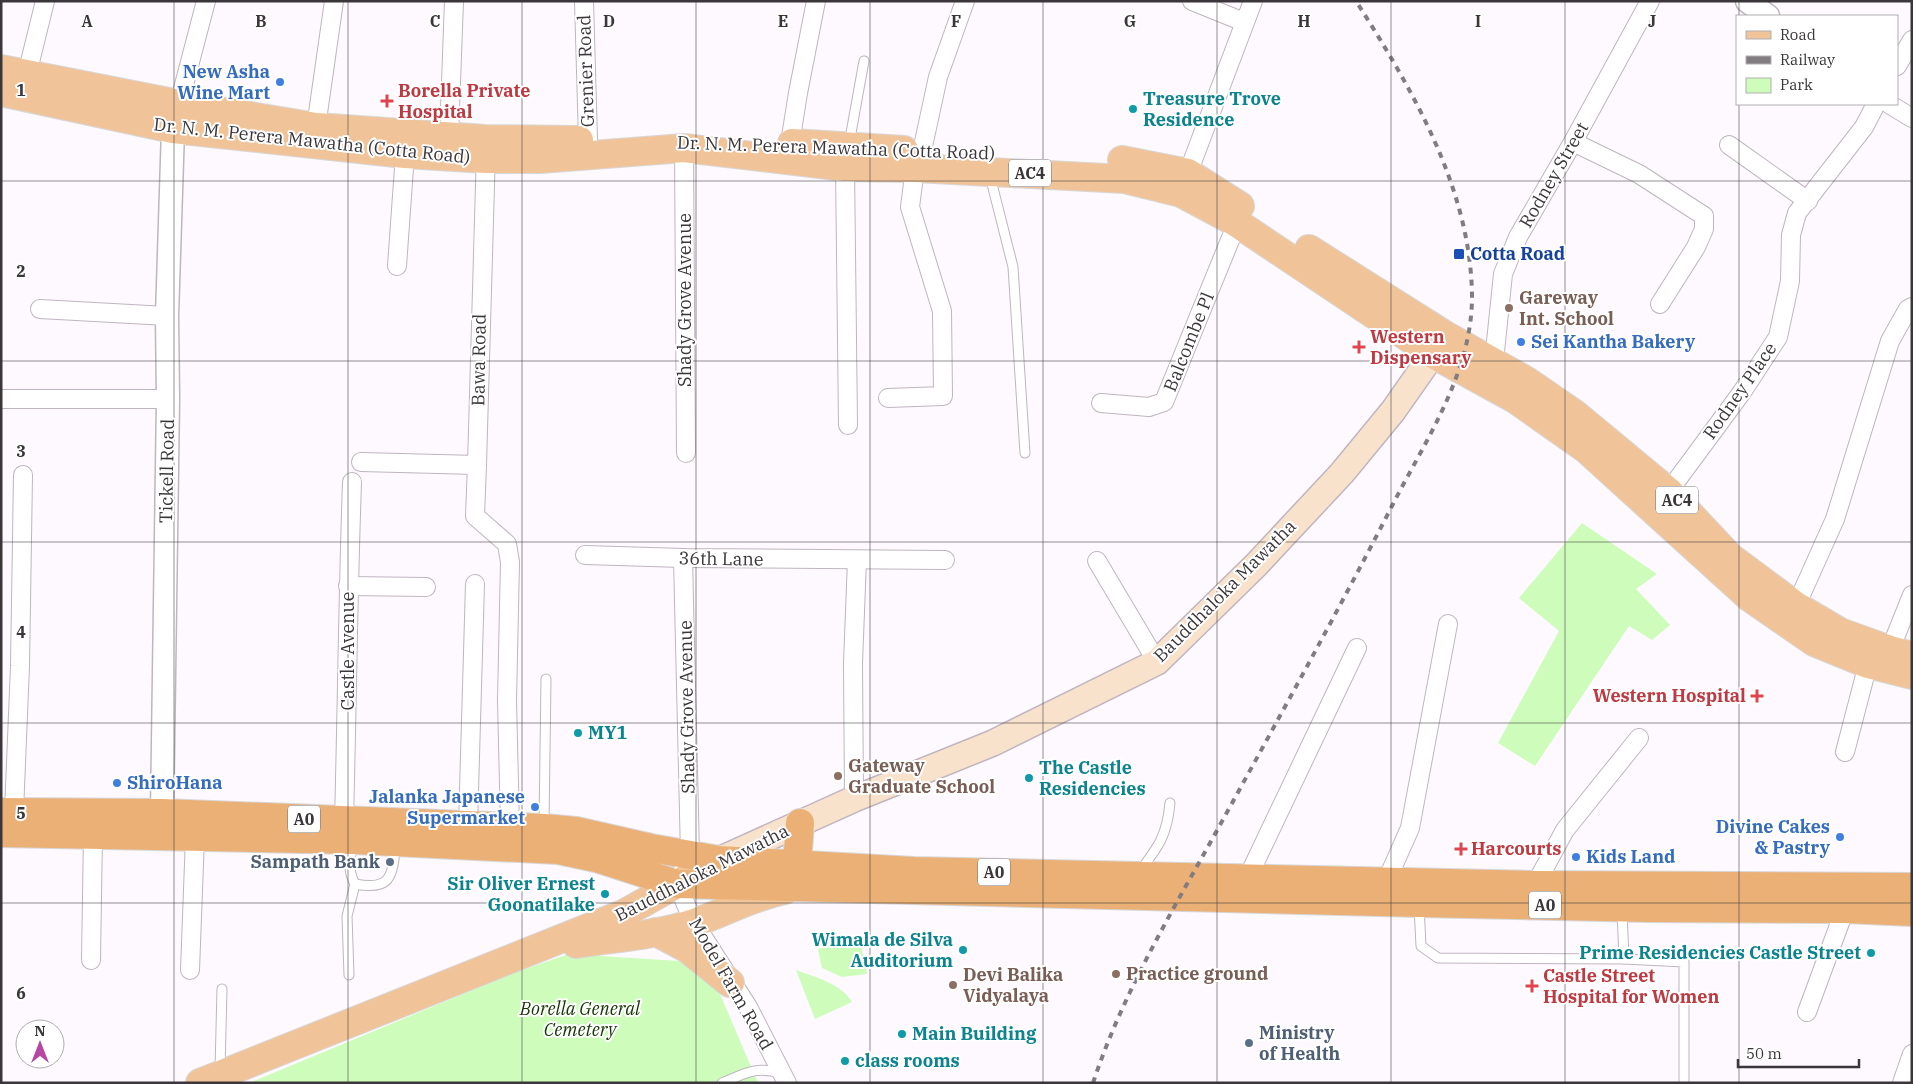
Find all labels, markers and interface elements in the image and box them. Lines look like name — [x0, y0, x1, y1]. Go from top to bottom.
text: A — [81, 11, 93, 31]
text: B — [255, 11, 267, 31]
text: C — [430, 11, 440, 31]
text: D — [603, 11, 615, 31]
text: E — [778, 11, 788, 31]
text: F — [951, 11, 961, 31]
text: G — [1124, 11, 1136, 31]
text: H — [1298, 11, 1311, 31]
text: I — [1475, 11, 1481, 31]
text: J — [1648, 11, 1656, 31]
street label: Grenier Road — [572, 14, 599, 128]
legend — [1736, 15, 1898, 105]
text: Road — [1780, 25, 1816, 44]
text: Railway — [1780, 50, 1835, 69]
place label: New Asha Wine Mart — [177, 60, 270, 104]
text: Park — [1780, 75, 1813, 94]
marker: New Asha Wine Mart — [274, 76, 286, 88]
place label: Borella Private Hospital — [398, 79, 530, 123]
text: 1 — [16, 80, 26, 100]
place label: Treasure Trove Residence — [1143, 87, 1281, 131]
marker: Borella Private Hospital — [380, 94, 394, 108]
marker: Treasure Trove Residence — [1127, 103, 1139, 115]
street label: Dr. N. M. Perera Mawatha (Cotta Road) — [153, 112, 472, 169]
street label: Rodney Street — [1514, 118, 1593, 232]
street label: Dr. N. M. Perera Mawatha (Cotta Road) — [677, 130, 996, 165]
road number: AC4 — [1009, 160, 1051, 187]
street label: Shady Grove Avenue — [673, 213, 696, 387]
place label: Cotta Road — [1470, 242, 1565, 265]
marker: Cotta Road — [1452, 247, 1466, 261]
text: 2 — [16, 261, 26, 281]
place label: Gareway Int. School — [1519, 286, 1614, 330]
street label: Balcombe Pl — [1158, 289, 1219, 395]
marker: Gareway Int. School — [1503, 302, 1515, 314]
street label: Bawa Road — [466, 313, 491, 406]
place label: Western Dispensary — [1370, 325, 1472, 369]
place label: Sei Kantha Bakery — [1531, 330, 1696, 353]
marker: Sei Kantha Bakery — [1515, 336, 1527, 348]
street label: Rodney Place — [1698, 338, 1781, 444]
marker: Western Dispensary — [1352, 340, 1366, 354]
street label: Tickell Road — [154, 419, 179, 523]
text: 3 — [16, 441, 26, 461]
road number: AC4 — [1656, 486, 1698, 514]
street label: Bauddhaloka Mawatha — [1149, 514, 1301, 667]
street label: 36th Lane — [678, 546, 764, 571]
street label: Castle Avenue — [336, 592, 359, 710]
street label: Shady Grove Avenue — [673, 620, 700, 794]
text: 4 — [16, 622, 26, 642]
place label: Western Hospital — [1593, 684, 1746, 707]
marker: Western Hospital — [1750, 689, 1764, 703]
place label: MY1 — [588, 721, 628, 744]
marker: MY1 — [572, 727, 584, 739]
place label: Gateway Graduate School — [848, 754, 995, 798]
place label: The Castle Residencies — [1039, 756, 1146, 800]
marker: Gateway Graduate School — [832, 770, 844, 782]
place label: ShiroHana — [127, 771, 223, 794]
marker: The Castle Residencies — [1023, 772, 1035, 784]
marker: ShiroHana — [111, 777, 123, 789]
place label: Jalanka Japanese Supermarket — [369, 785, 525, 829]
marker: Jalanka Japanese Supermarket — [529, 801, 541, 813]
text: 5 — [16, 803, 26, 823]
road number: A0 — [288, 806, 320, 832]
place label: Divine Cakes & Pastry — [1716, 815, 1831, 859]
street label: Bauddhaloka Mawatha — [611, 819, 793, 926]
marker: Divine Cakes & Pastry — [1834, 831, 1846, 843]
place label: Harcourts — [1471, 837, 1561, 860]
marker: Harcourts — [1455, 843, 1467, 855]
place label: Kids Land — [1586, 845, 1675, 868]
place label: Sampath Bank — [250, 850, 381, 873]
marker: Kids Land — [1570, 851, 1582, 863]
marker: Sampath Bank — [384, 856, 396, 868]
road number: A0 — [978, 859, 1010, 886]
place label: Sir Oliver Ernest Goonatilake — [447, 872, 595, 916]
marker: Sir Oliver Ernest Goonatilake — [599, 888, 611, 900]
road number: A0 — [1529, 892, 1561, 918]
street label: Model Farm Road — [684, 914, 779, 1054]
place label: Wimala de Silva Auditorium — [812, 928, 954, 972]
place label: Prime Residencies Castle Street — [1579, 941, 1861, 964]
marker: Wimala de Silva Auditorium — [957, 944, 969, 956]
marker: Prime Residencies Castle Street — [1865, 947, 1877, 959]
place label: Practice ground — [1126, 962, 1268, 985]
place label: Devi Balika Vidyalaya — [963, 963, 1063, 1007]
place label: Castle Street Hospital for Women — [1543, 964, 1719, 1008]
marker: Practice ground — [1110, 968, 1122, 980]
marker: Devi Balika Vidyalaya — [947, 979, 959, 991]
marker: Castle Street Hospital for Women — [1525, 979, 1539, 993]
text: 6 — [16, 983, 26, 1003]
park label: Borella General Cemetery — [519, 997, 641, 1041]
north arrow — [15, 1019, 65, 1069]
place label: Ministry of Health — [1259, 1021, 1340, 1065]
text: N — [34, 1022, 46, 1040]
place label: Main Building — [912, 1022, 1037, 1045]
marker: Main Building — [896, 1028, 908, 1040]
scale bar — [1738, 1036, 1859, 1068]
marker: Ministry of Health — [1243, 1037, 1255, 1049]
text: 50 m — [1746, 1044, 1782, 1063]
place label: class rooms — [855, 1049, 960, 1072]
marker: class rooms — [839, 1055, 851, 1067]

